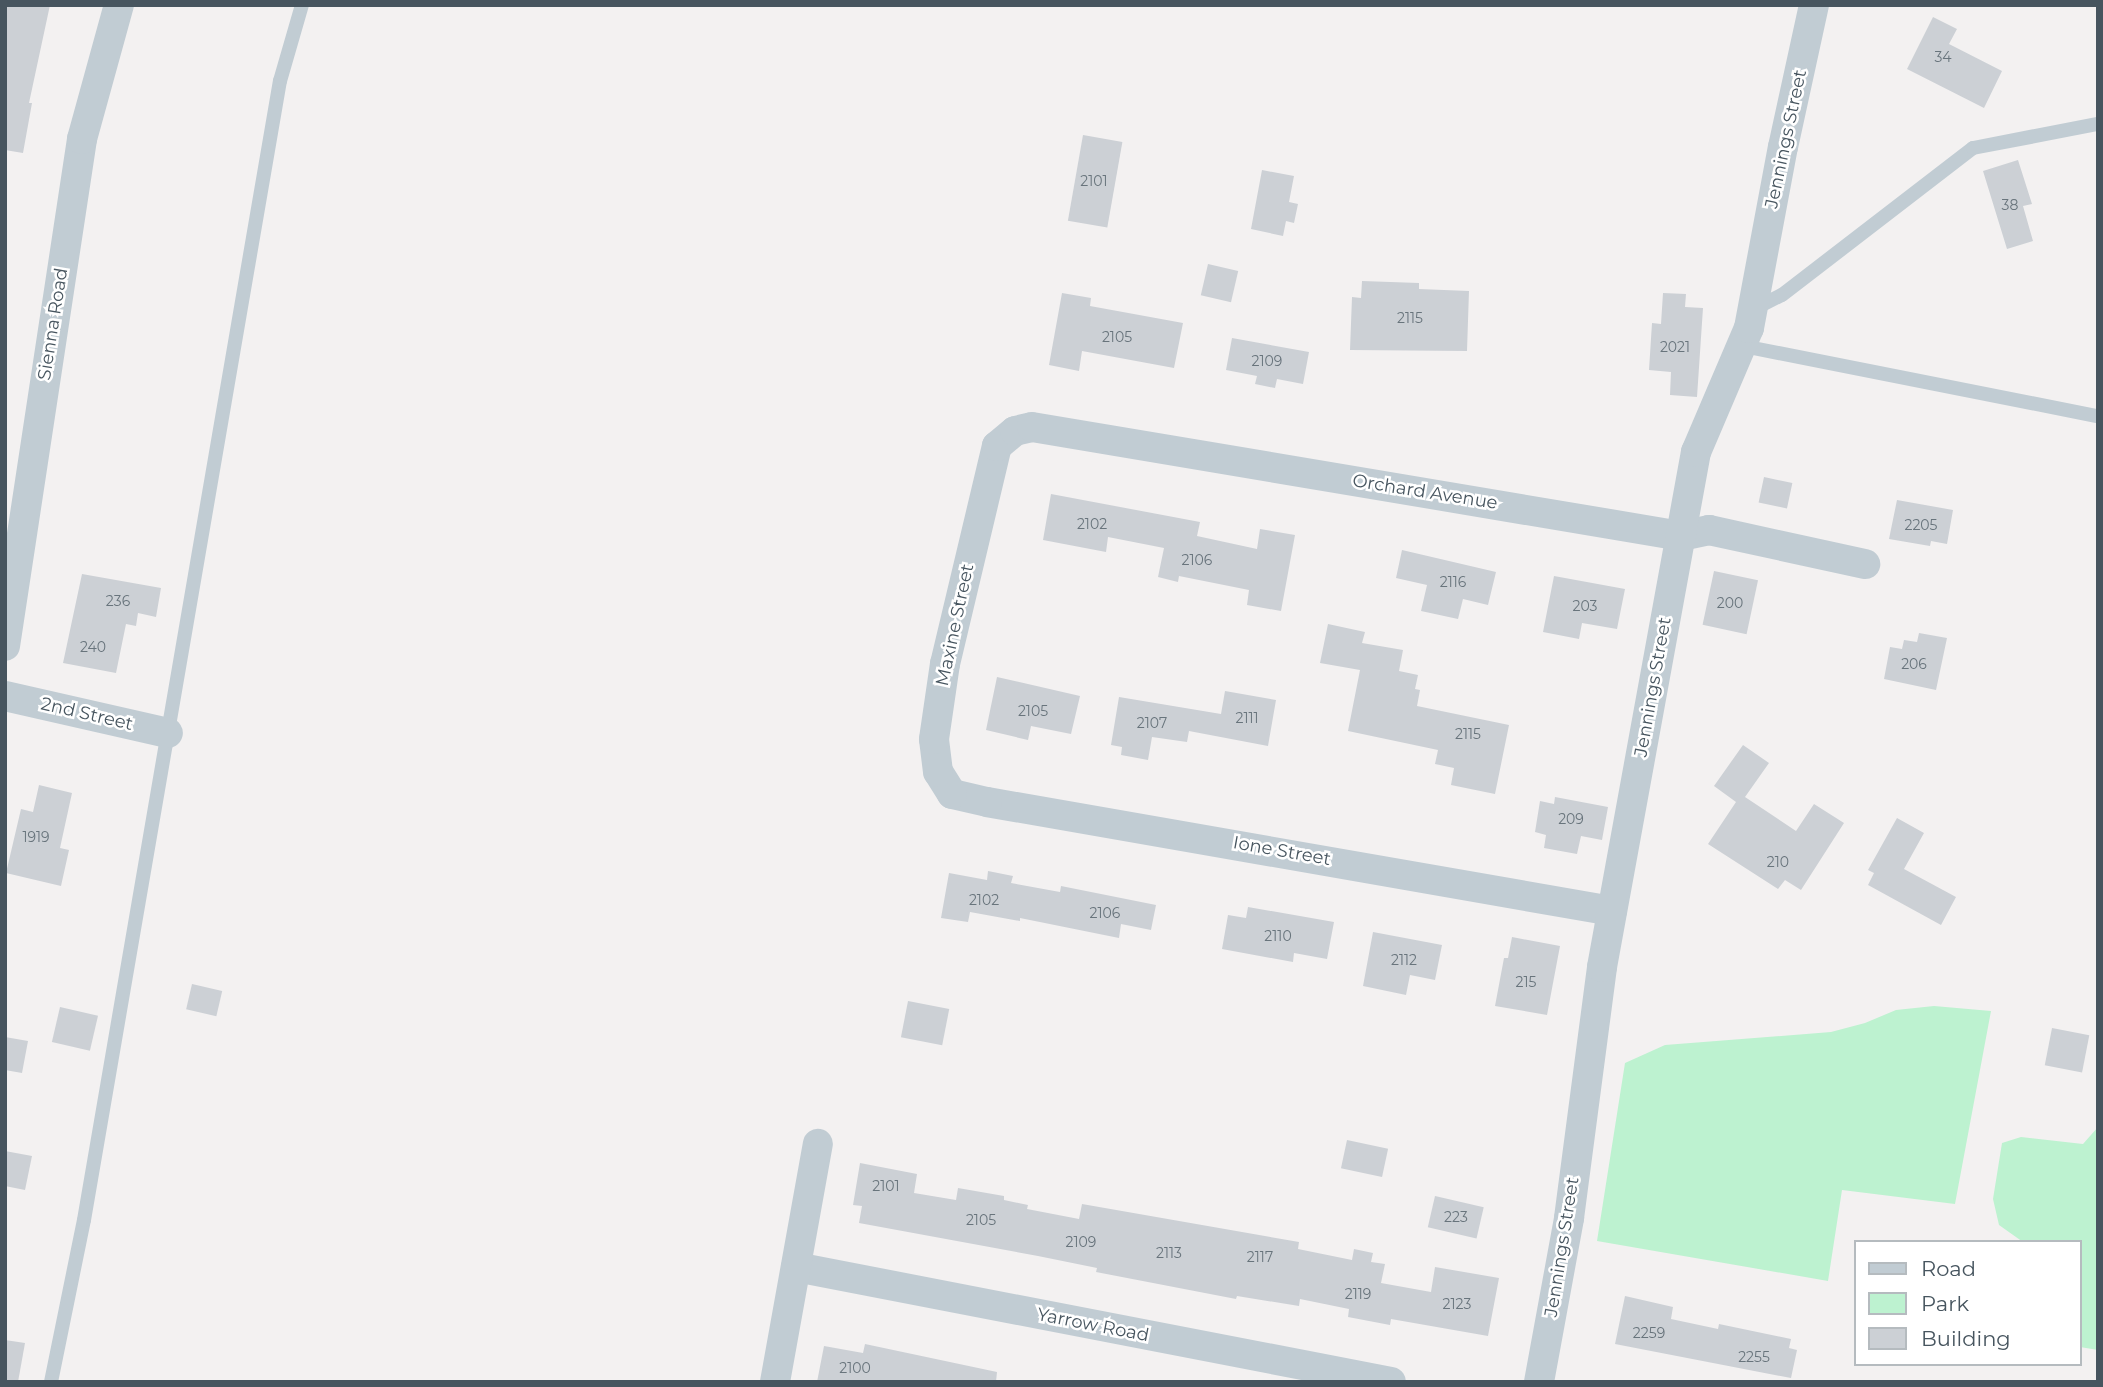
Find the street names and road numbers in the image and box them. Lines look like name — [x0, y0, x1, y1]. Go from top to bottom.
street label: Jennings Street — [1761, 68, 1811, 210]
street label: Sienna Road — [33, 266, 73, 382]
street label: Orchard Avenue — [1351, 470, 1499, 514]
street label: Maxine Street — [931, 562, 979, 688]
street label: Jennings Street — [1630, 615, 1676, 759]
street label: 2nd Street — [39, 693, 135, 735]
street label: Ione Street — [1231, 832, 1333, 870]
street label: Jennings Street — [1540, 1175, 1584, 1319]
street label: Yarrow Road — [1035, 1304, 1151, 1346]

